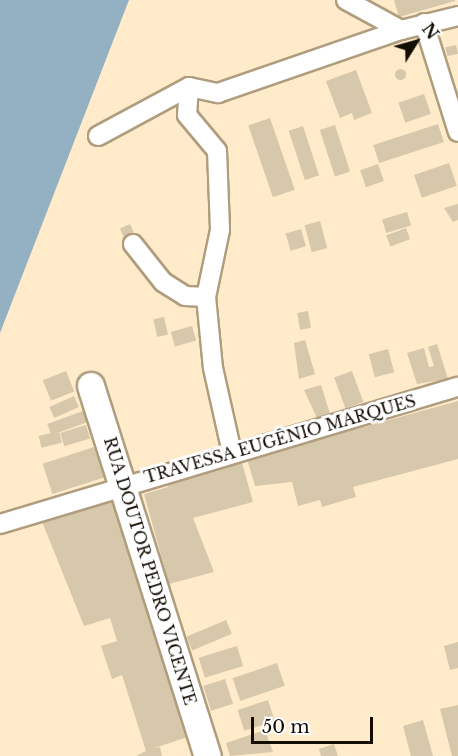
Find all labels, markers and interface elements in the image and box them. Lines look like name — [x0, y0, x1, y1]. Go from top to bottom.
north arrow — [386, 12, 446, 72]
text: N — [418, 19, 443, 43]
street label: TRAVESSA EUGÊNIO MARQUES — [142, 391, 418, 487]
street label: RUA DOUTOR PEDRO VICENTE — [100, 434, 200, 708]
scale bar — [254, 705, 376, 743]
text: 50 m — [262, 716, 310, 738]

